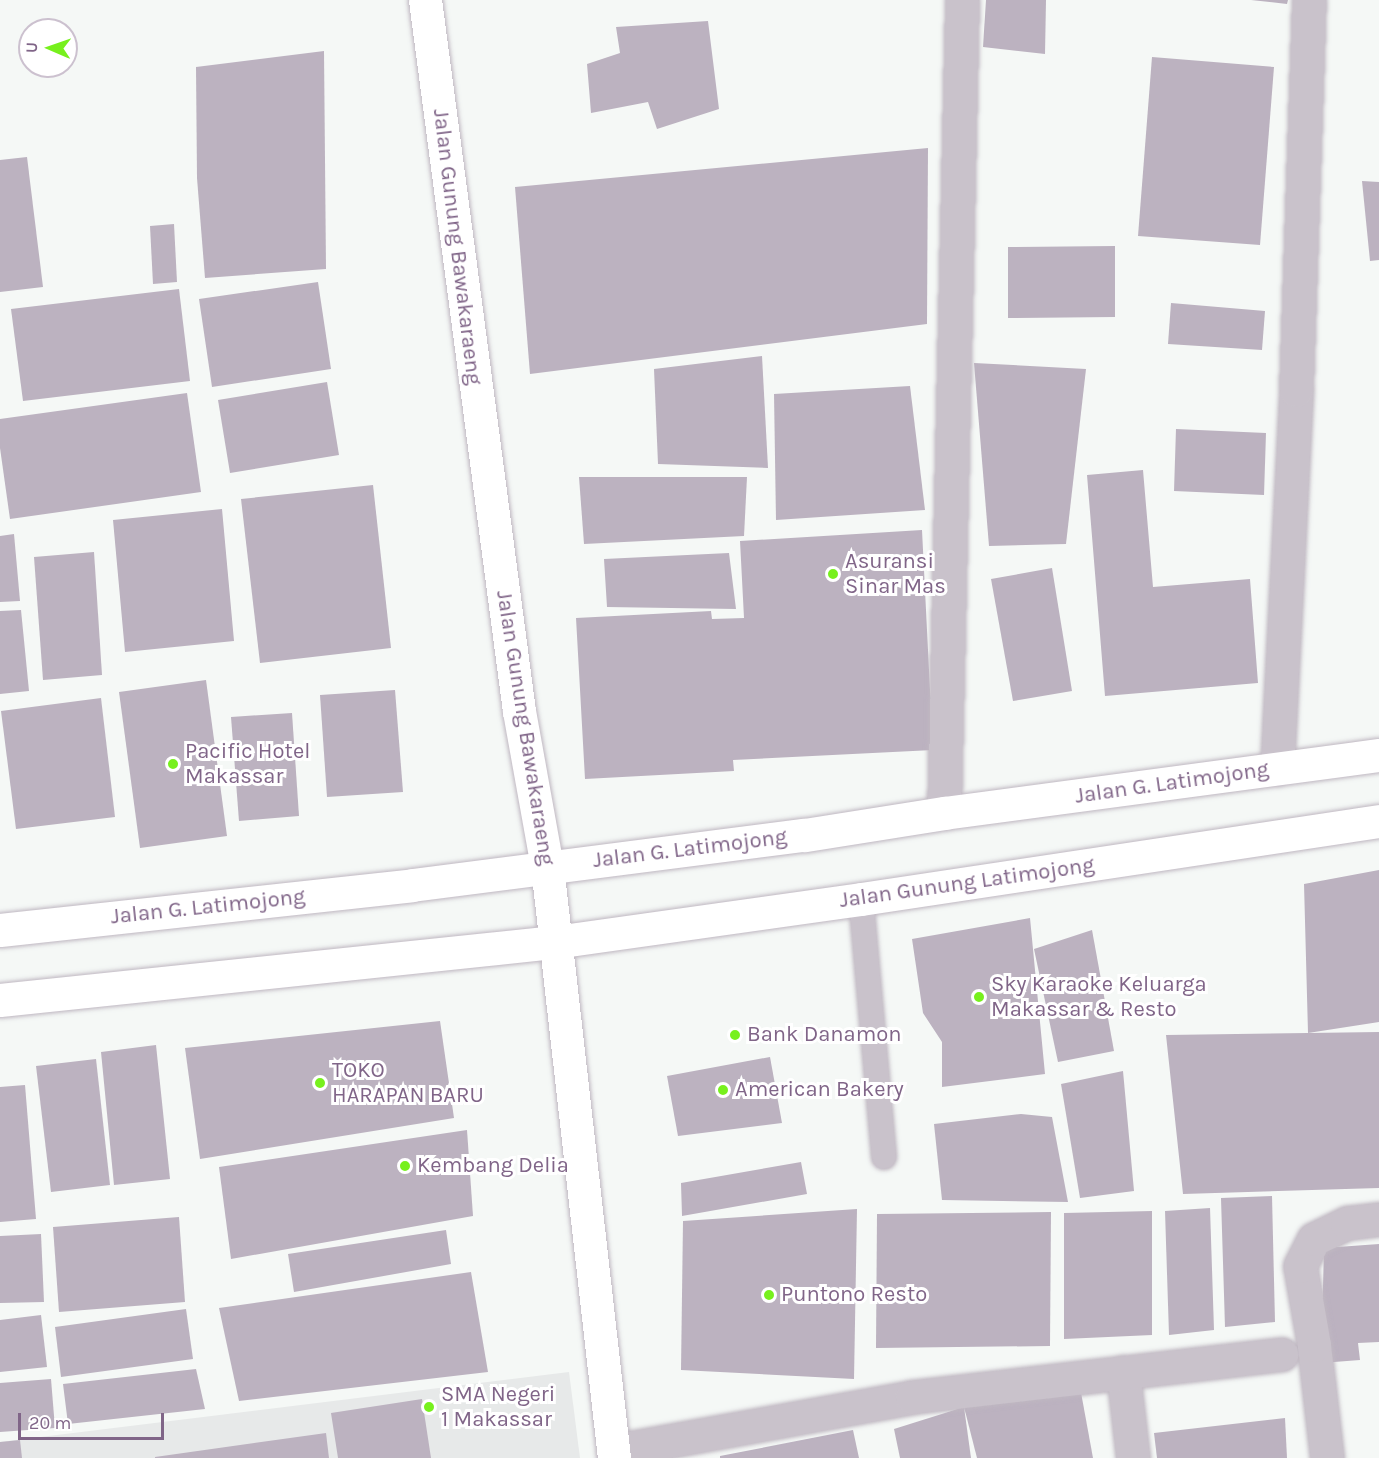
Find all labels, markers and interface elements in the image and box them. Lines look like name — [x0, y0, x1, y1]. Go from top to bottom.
north arrow — [18, 18, 78, 78]
text: U — [22, 42, 41, 53]
street label: Jalan Gunung Bawakaraeng — [427, 107, 487, 387]
place label: Asuransi Sinar Mas — [845, 548, 946, 600]
marker: Asuransi Sinar Mas — [826, 567, 840, 581]
street label: Jalan Gunung Bawakaraeng — [490, 589, 560, 867]
place label: Pacific Hotel Makassar — [185, 738, 310, 790]
street label: Jalan G. Latimojong — [1073, 756, 1271, 810]
marker: Pacific Hotel Makassar — [166, 757, 180, 771]
street label: Jalan G. Latimojong — [591, 824, 789, 874]
street label: Jalan Gunung Latimojong — [838, 852, 1096, 914]
street label: Jalan G. Latimojong — [109, 884, 307, 930]
place label: Sky Karaoke Keluarga Makassar & Resto — [991, 971, 1207, 1022]
marker: Sky Karaoke Keluarga Makassar & Resto — [972, 990, 986, 1004]
place label: Bank Danamon — [747, 1022, 902, 1048]
marker: Bank Danamon — [728, 1028, 742, 1042]
place label: TOKO HARAPAN BARU — [332, 1057, 484, 1108]
marker: TOKO HARAPAN BARU — [313, 1076, 327, 1090]
place label: American Bakery — [735, 1077, 904, 1103]
marker: American Bakery — [716, 1083, 730, 1097]
place label: Kembang Delia — [417, 1153, 569, 1179]
marker: Kembang Delia — [398, 1159, 412, 1173]
place label: Puntono Resto — [781, 1282, 927, 1308]
marker: Puntono Resto — [762, 1288, 776, 1302]
place label: SMA Negeri 1 Makassar — [441, 1381, 555, 1432]
marker: SMA Negeri 1 Makassar — [422, 1400, 436, 1414]
scale bar — [21, 1401, 166, 1439]
text: 20 m — [29, 1412, 71, 1434]

